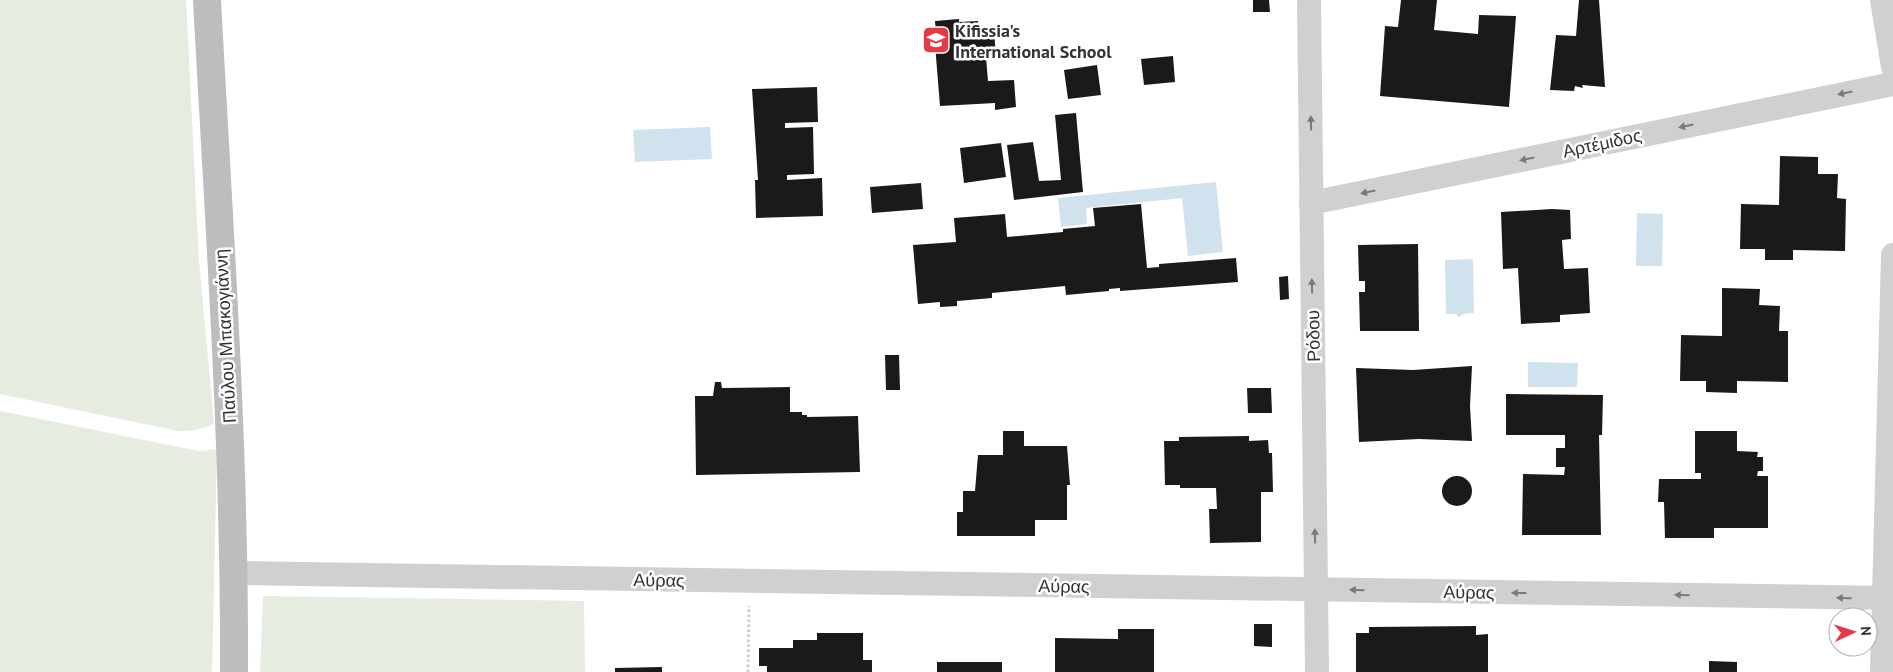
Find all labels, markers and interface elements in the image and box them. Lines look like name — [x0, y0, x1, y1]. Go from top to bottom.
place label: Kifissia's International School — [955, 19, 1112, 63]
school or university icon: Kifissia's International School — [921, 25, 951, 55]
one-way arrow — [1837, 90, 1853, 98]
one-way arrow — [1306, 115, 1314, 131]
one-way arrow — [1679, 122, 1694, 130]
street label: Αρτέμιδος — [1561, 123, 1644, 163]
one-way arrow — [1519, 155, 1535, 163]
one-way arrow — [1360, 188, 1375, 196]
street label: Παύλου Μπακογιάννη — [209, 248, 241, 424]
one-way arrow — [1308, 278, 1316, 294]
street label: Ρόδου — [1301, 310, 1325, 362]
one-way arrow — [1311, 528, 1319, 544]
street label: Αύρας — [633, 568, 685, 592]
street label: Αύρας — [1038, 574, 1090, 598]
street label: Αύρας — [1443, 580, 1495, 604]
one-way arrow — [1349, 586, 1365, 594]
one-way arrow — [1511, 589, 1527, 597]
one-way arrow — [1674, 591, 1690, 599]
one-way arrow — [1836, 593, 1852, 601]
north arrow — [1828, 607, 1878, 657]
text: N — [1857, 626, 1875, 636]

